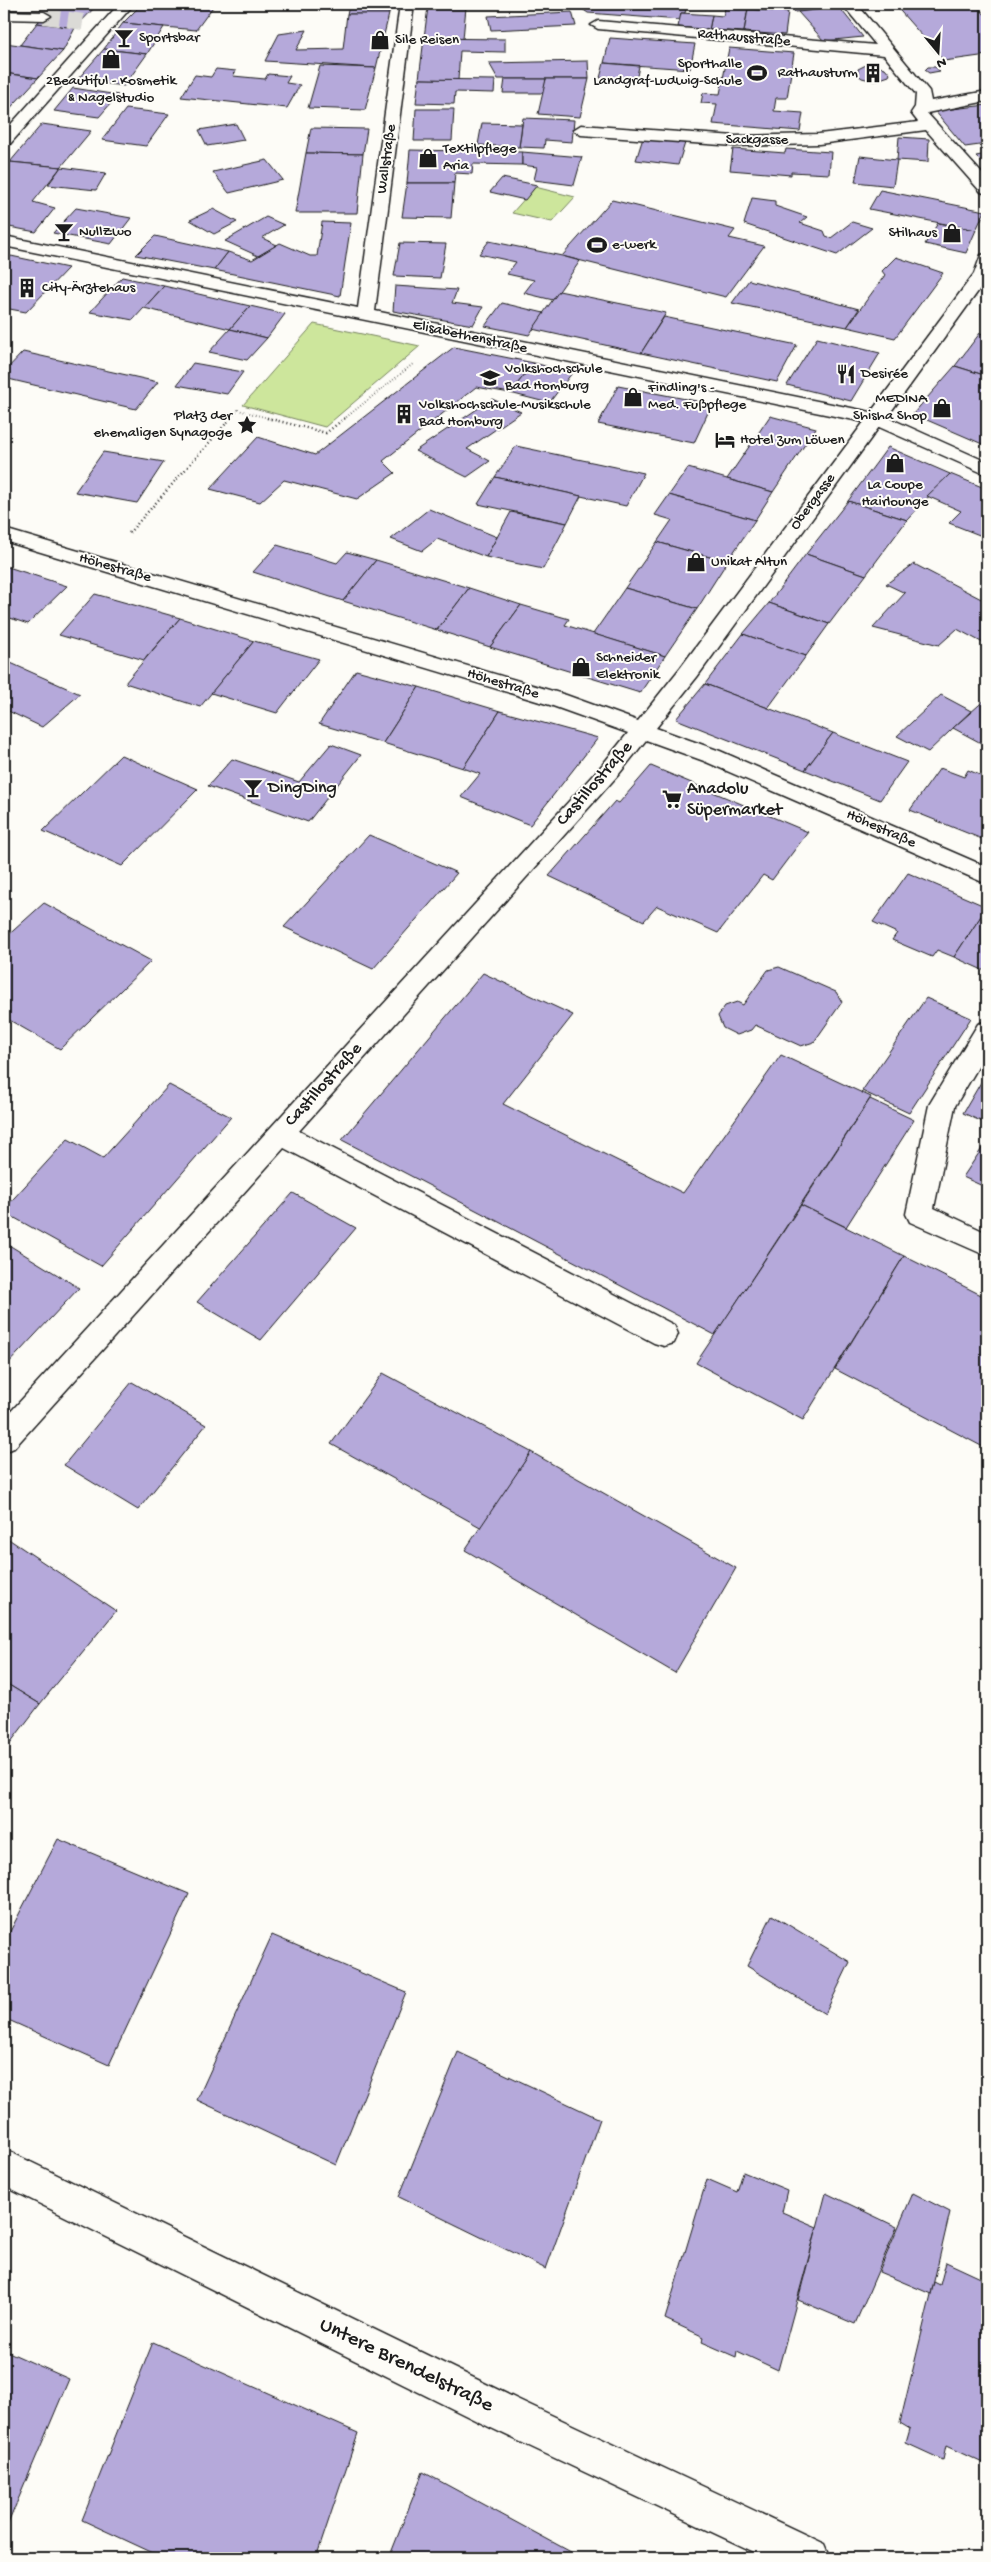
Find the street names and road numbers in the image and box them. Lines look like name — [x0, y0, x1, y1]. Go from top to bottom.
street label: Rathausstraße — [697, 25, 792, 51]
street label: Wallstraße — [373, 123, 401, 195]
street label: Sackgasse — [726, 131, 789, 149]
street label: Elisabethenstraße — [411, 316, 529, 358]
street label: Obergasse — [786, 470, 840, 534]
street label: Höhestraße — [77, 549, 153, 587]
street label: Höhestraße — [465, 665, 541, 704]
street label: Castillostraße — [552, 737, 638, 831]
street label: Höhestraße — [843, 806, 919, 852]
street label: Castillostraße — [281, 1038, 368, 1131]
street label: Untere Brendelstraße — [315, 2313, 498, 2419]

